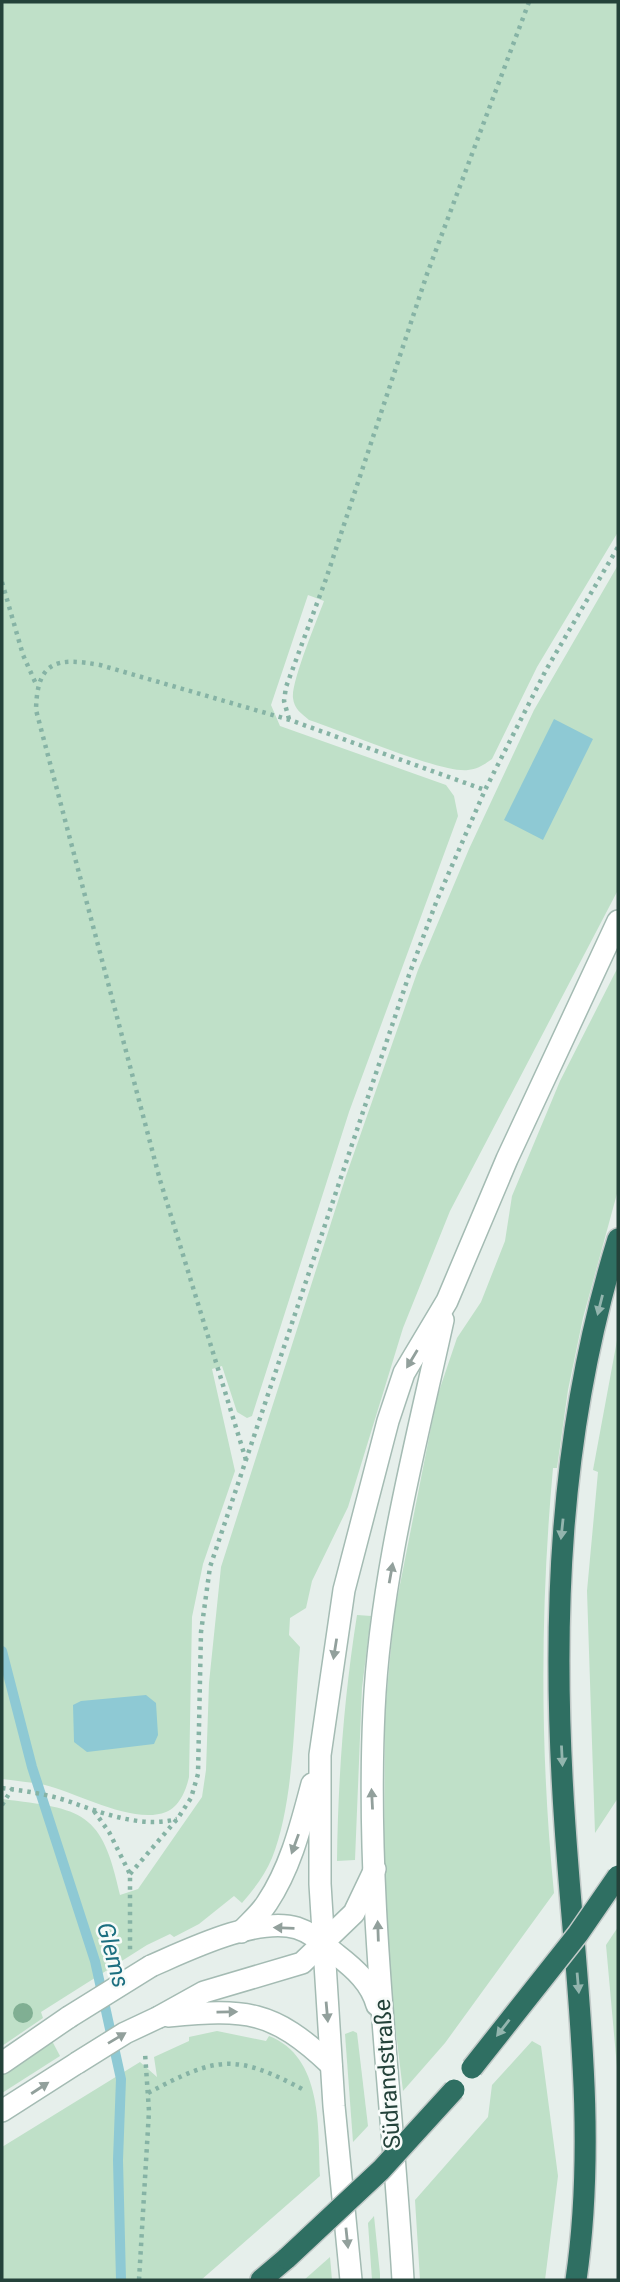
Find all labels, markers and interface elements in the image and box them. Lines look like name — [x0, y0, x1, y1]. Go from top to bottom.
one-way arrow — [594, 1294, 605, 1316]
one-way arrow — [406, 1350, 419, 1369]
one-way arrow — [556, 1518, 567, 1540]
one-way arrow — [386, 1562, 397, 1584]
one-way arrow — [329, 1638, 340, 1660]
one-way arrow — [556, 1746, 567, 1768]
one-way arrow — [367, 1788, 378, 1810]
one-way arrow — [289, 1834, 300, 1855]
water label: Glems — [91, 1919, 135, 1991]
one-way arrow — [373, 1920, 384, 1942]
one-way arrow — [273, 1922, 295, 1933]
one-way arrow — [573, 1972, 584, 1994]
street label: Südrandstraße — [369, 1998, 406, 2150]
one-way arrow — [322, 2001, 333, 2023]
one-way arrow — [216, 2006, 238, 2018]
one-way arrow — [496, 2019, 511, 2037]
one-way arrow — [108, 2032, 127, 2044]
one-way arrow — [30, 2081, 50, 2094]
one-way arrow — [342, 2227, 353, 2249]

